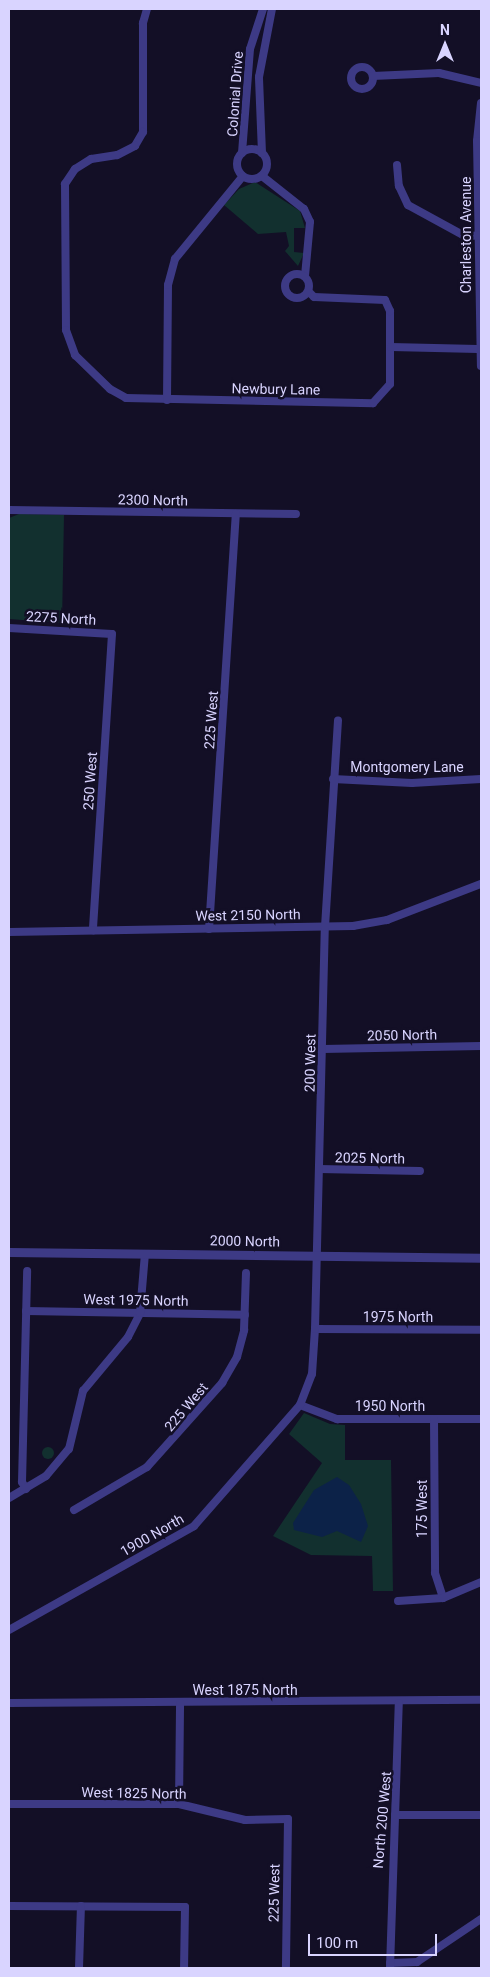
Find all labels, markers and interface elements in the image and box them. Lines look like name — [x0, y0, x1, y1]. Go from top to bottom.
north arrow — [420, 20, 470, 70]
text: N — [440, 22, 450, 38]
street label: Colonial Drive — [224, 51, 246, 137]
street label: Charleston Avenue — [458, 177, 474, 293]
street label: Newbury Lane — [231, 380, 321, 398]
street label: 2300 North — [118, 491, 188, 509]
street label: 2275 North — [25, 608, 97, 628]
street label: 225 West — [201, 690, 221, 750]
street label: 250 West — [80, 751, 100, 811]
street label: Montgomery Lane — [350, 759, 464, 775]
street label: West 2150 North — [195, 906, 301, 924]
street label: 2050 North — [367, 1026, 437, 1044]
street label: 200 West — [301, 1034, 319, 1092]
street label: 2025 North — [335, 1149, 405, 1167]
street label: 2000 North — [210, 1232, 280, 1250]
street label: West 1975 North — [83, 1291, 189, 1309]
street label: 1975 North — [363, 1309, 433, 1325]
street label: 225 West — [161, 1379, 211, 1435]
street label: 1950 North — [355, 1398, 425, 1414]
street label: 175 West — [414, 1480, 430, 1538]
street label: 1900 North — [117, 1510, 187, 1560]
street label: West 1875 North — [192, 1682, 298, 1698]
street label: North 200 West — [369, 1771, 395, 1869]
street label: West 1825 North — [81, 1784, 187, 1802]
street label: 225 West — [265, 1864, 283, 1922]
scale bar — [310, 1924, 439, 1956]
text: 100 m — [316, 1934, 358, 1952]

